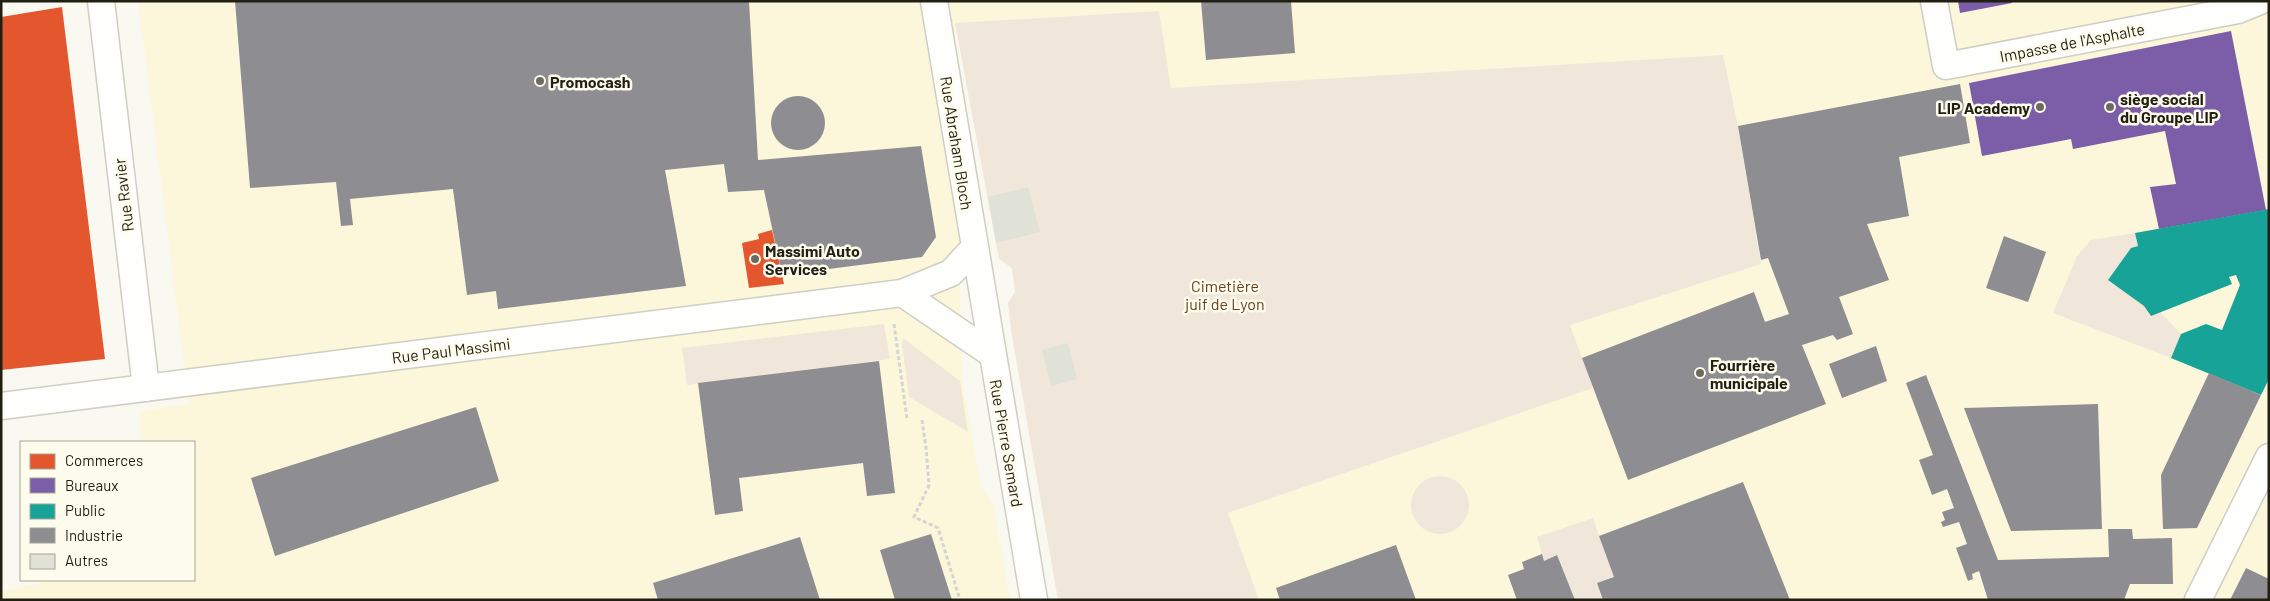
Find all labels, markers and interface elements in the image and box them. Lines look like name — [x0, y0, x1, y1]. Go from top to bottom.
street label: Impasse de l'Asphalte — [1998, 19, 2146, 65]
place label: Promocash — [550, 72, 630, 91]
marker: Promocash — [534, 75, 546, 87]
street label: Rue Abraham Bloch — [937, 75, 977, 211]
place label: siège social du Groupe LIP — [2120, 89, 2219, 126]
place label: LIP Academy — [1938, 98, 2030, 117]
marker: LIP Academy — [2034, 101, 2046, 113]
marker: siège social du Groupe LIP — [2104, 101, 2116, 113]
street label: Rue Ravier — [109, 157, 137, 233]
place label: Massimi Auto Services — [765, 241, 860, 278]
marker: Massimi Auto Services — [749, 253, 761, 265]
park label: Cimetière juif de Lyon — [1184, 276, 1265, 313]
street label: Rue Paul Massimi — [391, 333, 511, 367]
place label: Fourrière municipale — [1710, 355, 1788, 392]
marker: Fourrière municipale — [1694, 367, 1706, 379]
street label: Rue Pierre Semard — [986, 378, 1028, 508]
legend — [20, 441, 195, 581]
text: Commerces — [65, 451, 143, 469]
text: Bureaux — [65, 476, 118, 494]
text: Public — [65, 501, 105, 519]
text: Industrie — [65, 526, 123, 544]
text: Autres — [65, 551, 108, 569]

